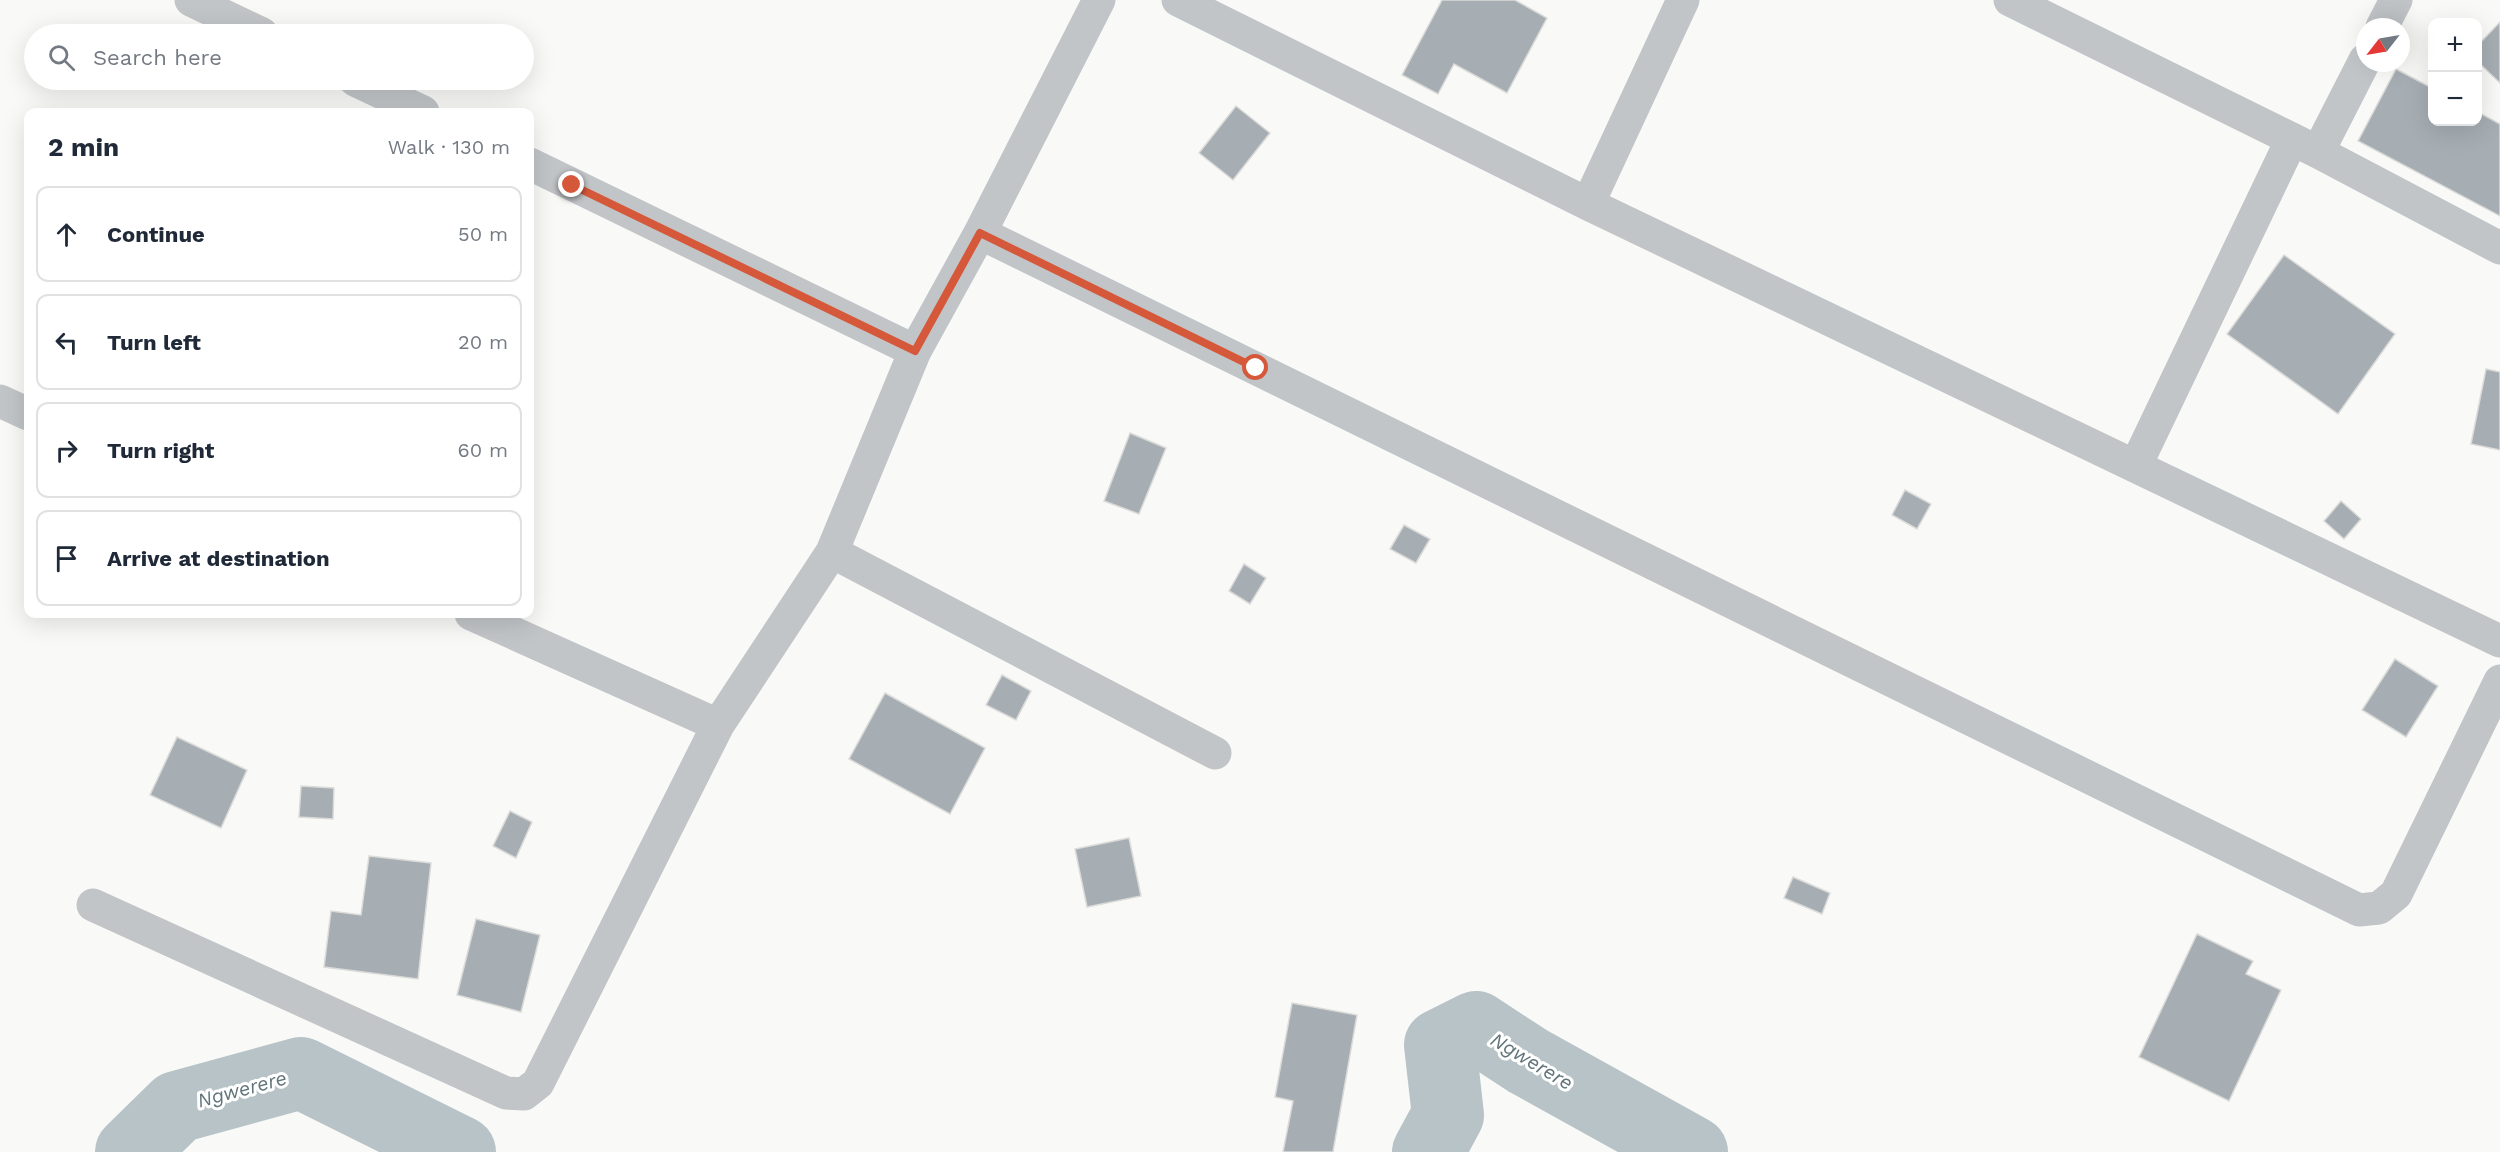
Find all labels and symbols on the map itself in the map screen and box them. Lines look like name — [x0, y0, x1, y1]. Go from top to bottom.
north arrow — [2356, 18, 2410, 72]
route end — [558, 171, 584, 197]
route start — [1242, 354, 1268, 380]
water label: Ngwerere — [1487, 1027, 1577, 1095]
water label: Ngwerere — [195, 1066, 289, 1112]

